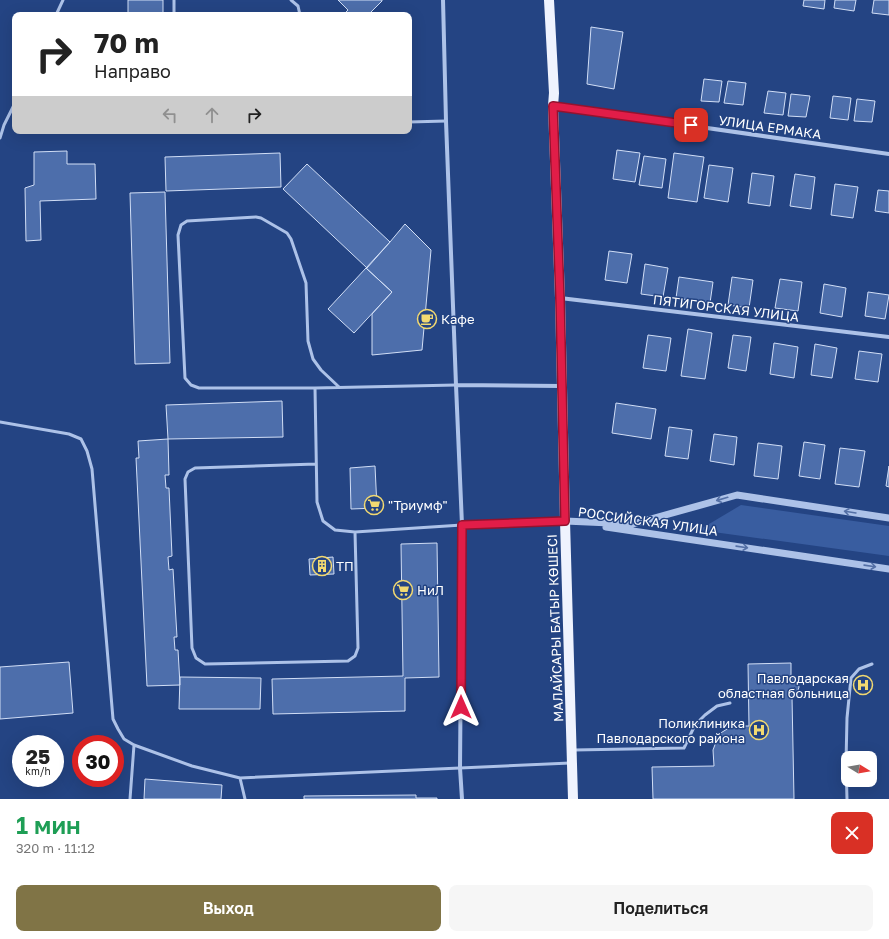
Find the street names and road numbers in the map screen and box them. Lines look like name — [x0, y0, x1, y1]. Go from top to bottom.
street label: УЛИЦА ЕРМАКА — [717, 112, 823, 142]
street label: ПЯТИГОРСКАЯ УЛИЦА — [652, 291, 800, 325]
street label: РОССИЙСКАЯ УЛИЦА — [577, 503, 719, 539]
street label: МАЛАЙСАРЫ БАТЫР КӨШЕСІ — [544, 534, 566, 722]

